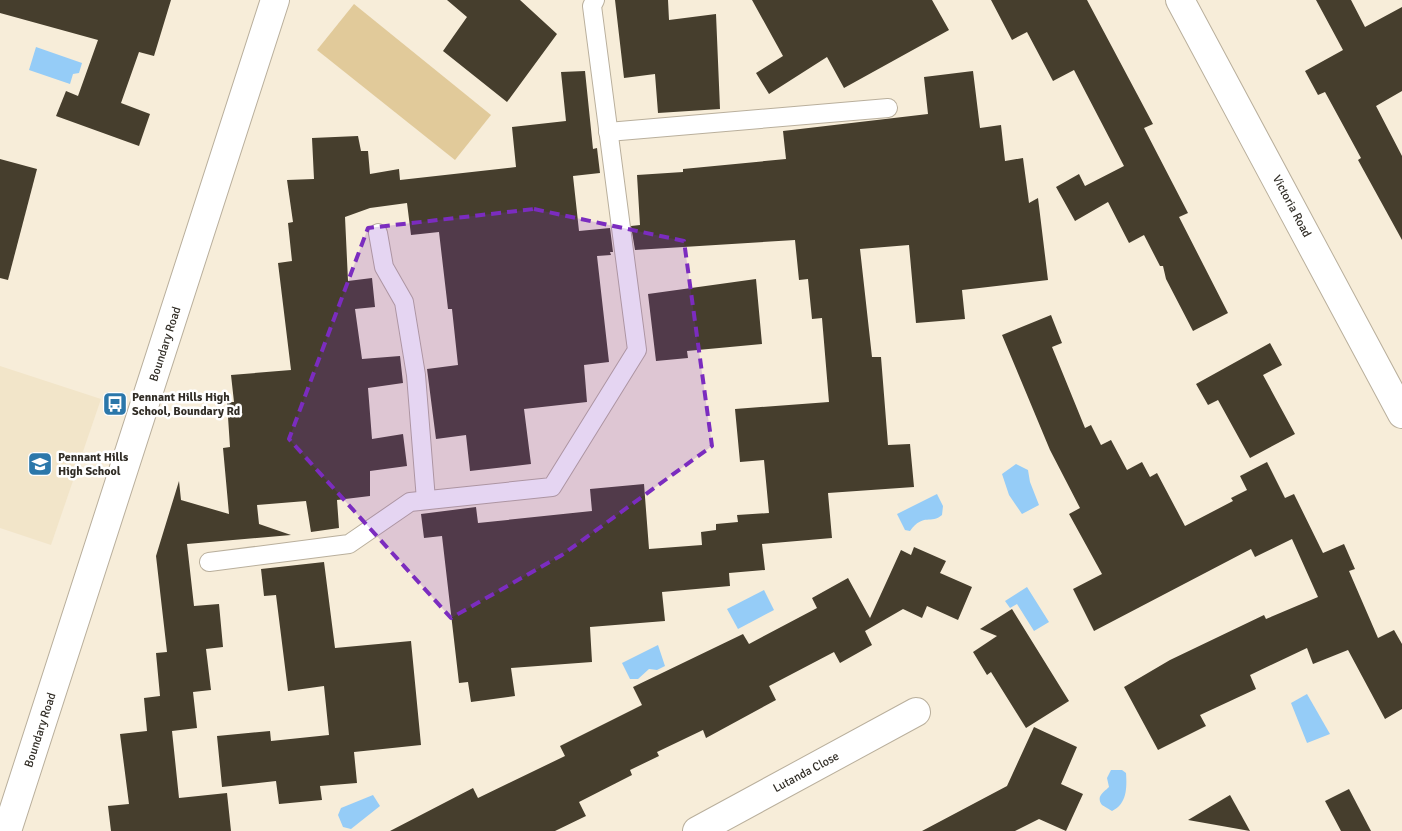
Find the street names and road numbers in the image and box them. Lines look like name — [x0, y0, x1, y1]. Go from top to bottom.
street label: Victoria Road — [1269, 173, 1314, 240]
street label: Boundary Road — [146, 305, 185, 383]
street label: Boundary Road — [21, 691, 60, 769]
street label: Lutanda Close — [771, 749, 842, 796]

